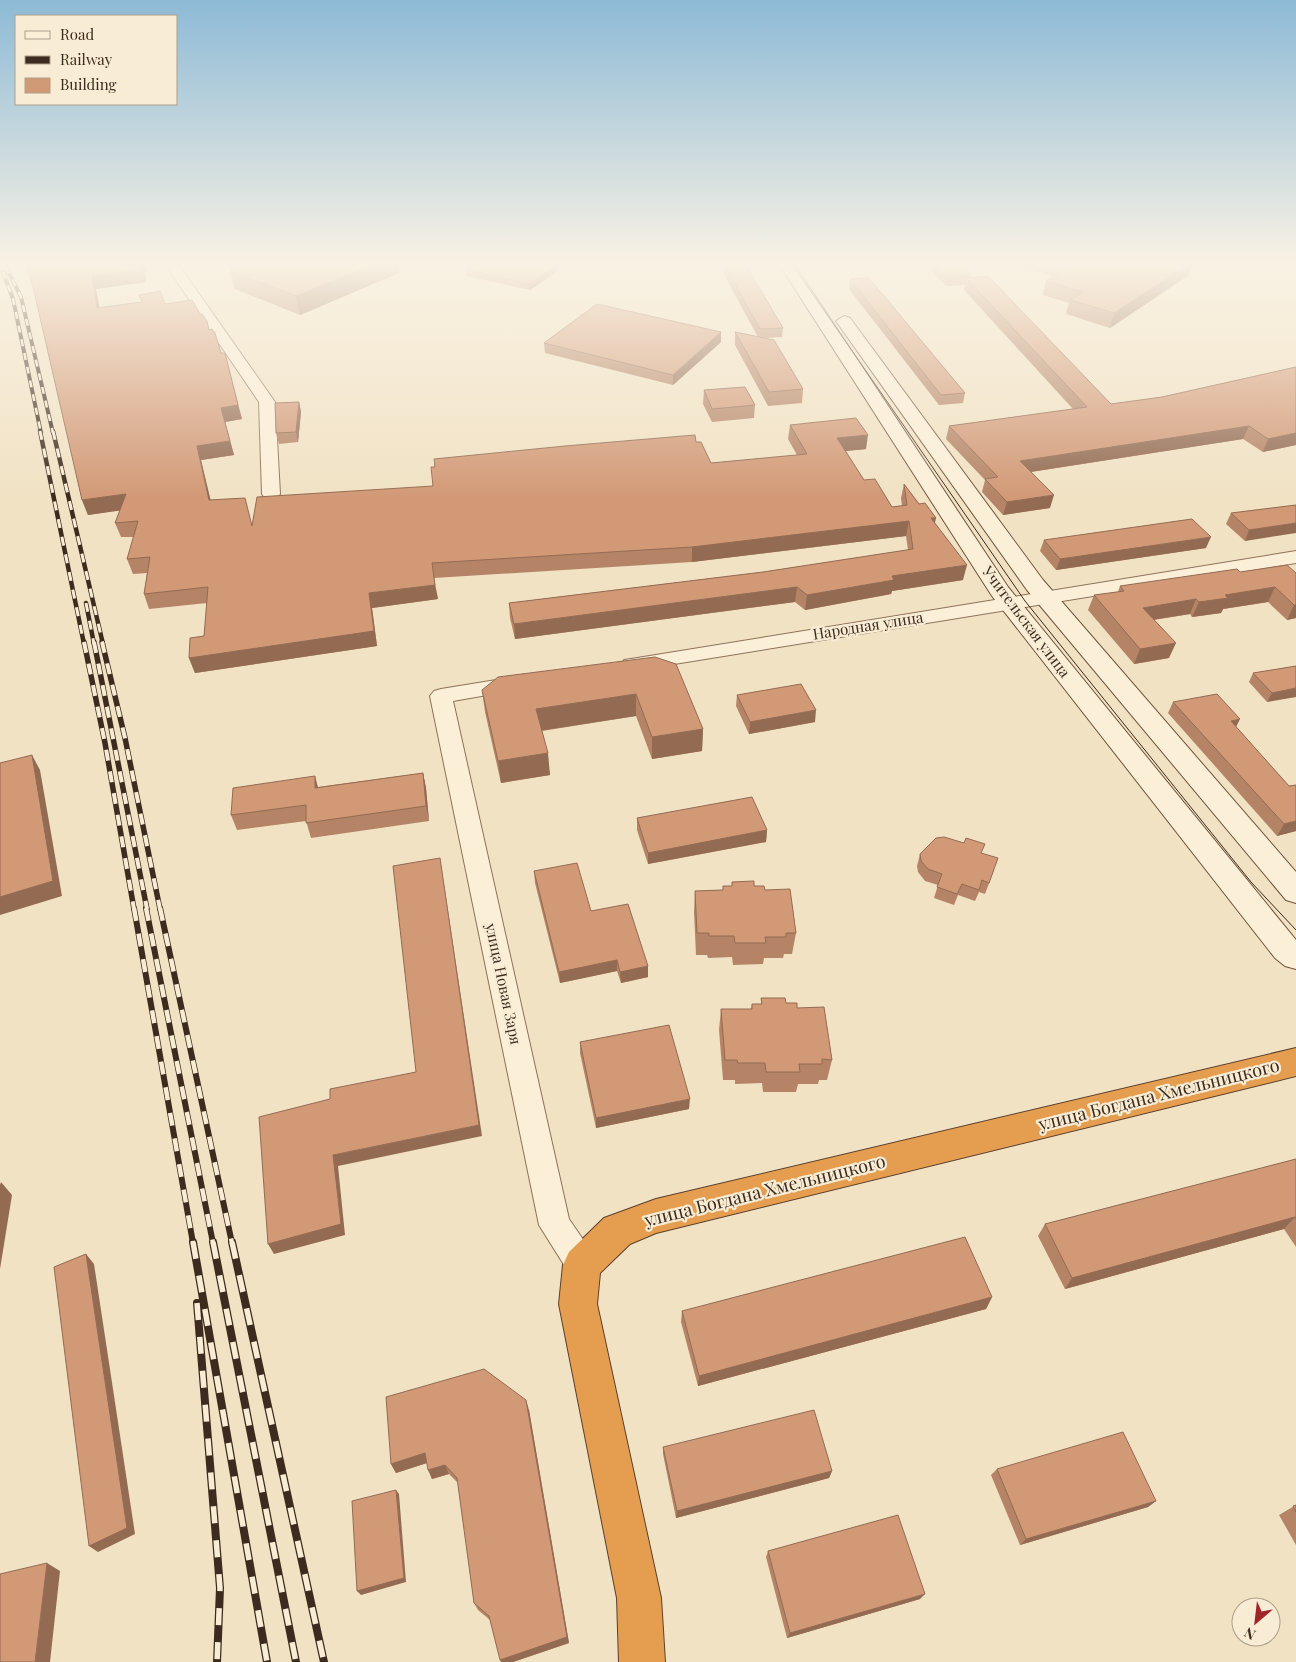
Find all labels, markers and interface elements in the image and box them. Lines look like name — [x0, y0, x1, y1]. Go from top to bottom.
legend — [15, 15, 178, 105]
text: Road — [60, 24, 94, 44]
text: Railway — [60, 49, 113, 69]
text: Building — [60, 74, 117, 94]
street label: Учительская улица — [978, 561, 1076, 682]
street label: Народная улица — [811, 606, 925, 644]
street label: улица Новая Заря — [481, 920, 527, 1046]
street label: улица Богдана Хмельницкого — [1035, 1052, 1282, 1136]
street label: улица Богдана Хмельницкого — [641, 1148, 888, 1232]
north arrow — [1231, 1597, 1281, 1647]
text: N — [1241, 1623, 1259, 1645]

